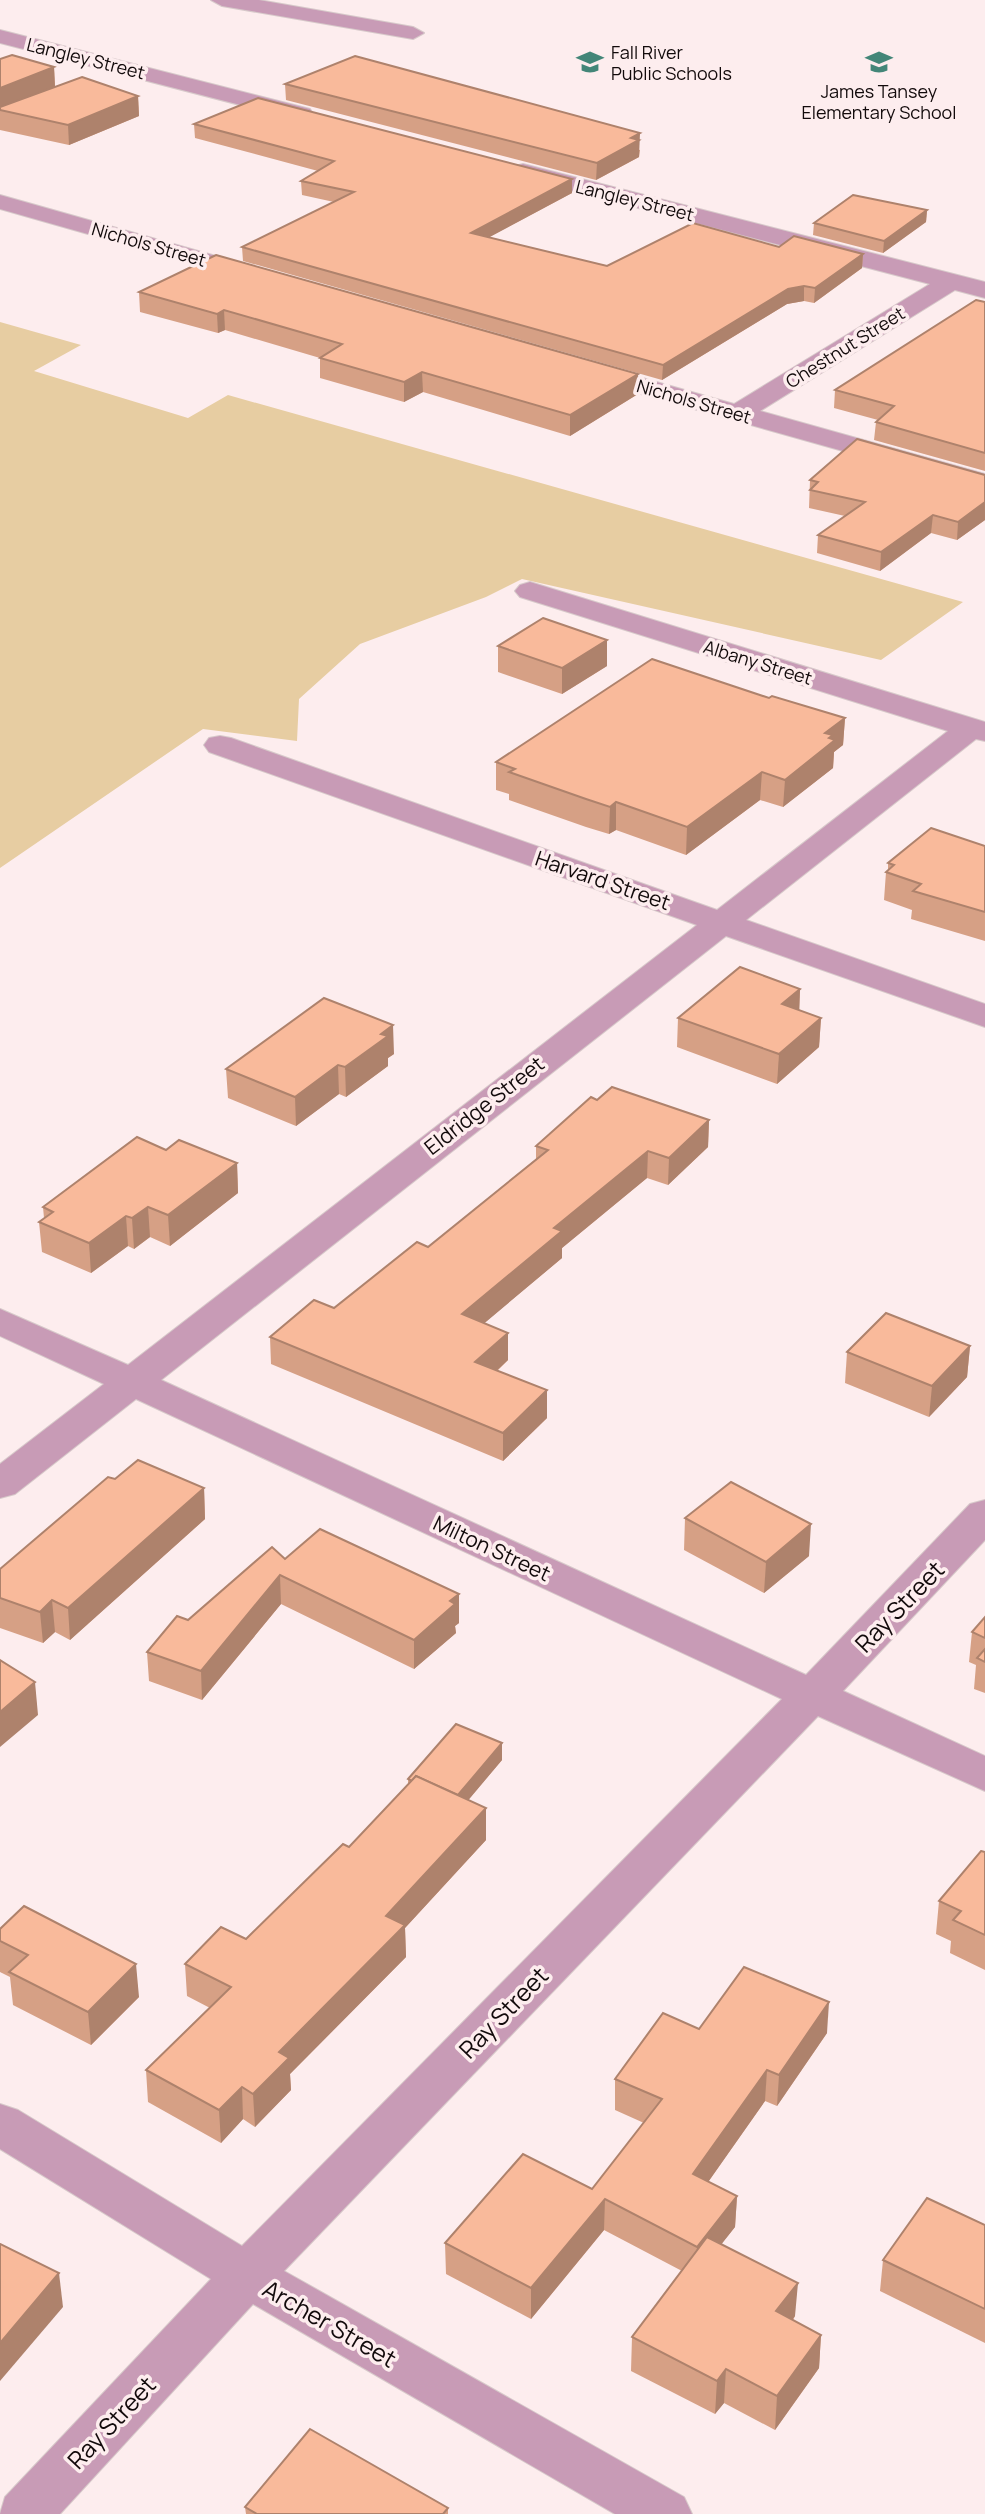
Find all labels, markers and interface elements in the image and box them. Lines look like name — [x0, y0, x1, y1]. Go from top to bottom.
street label: Langley Street — [24, 32, 148, 84]
place label: Fall River Public Schools — [611, 40, 732, 85]
school or university icon: Fall River Public Schools — [575, 47, 605, 77]
school or university icon: James Tansey Elementary School — [864, 47, 894, 77]
place label: James Tansey Elementary School — [802, 79, 956, 124]
street label: Langley Street — [573, 174, 697, 226]
street label: Nichols Street — [89, 216, 209, 272]
street label: Chestnut Street — [781, 301, 909, 393]
street label: Nichols Street — [634, 373, 754, 429]
street label: Albany Street — [701, 634, 815, 690]
street label: Harvard Street — [532, 844, 674, 916]
street label: Eldridge Street — [418, 1049, 550, 1161]
street label: Milton Street — [429, 1509, 555, 1587]
street label: Ray Street — [847, 1553, 951, 1659]
street label: Ray Street — [451, 1959, 555, 2065]
street label: Archer Street — [257, 2271, 403, 2375]
street label: Ray Street — [59, 2368, 163, 2476]

